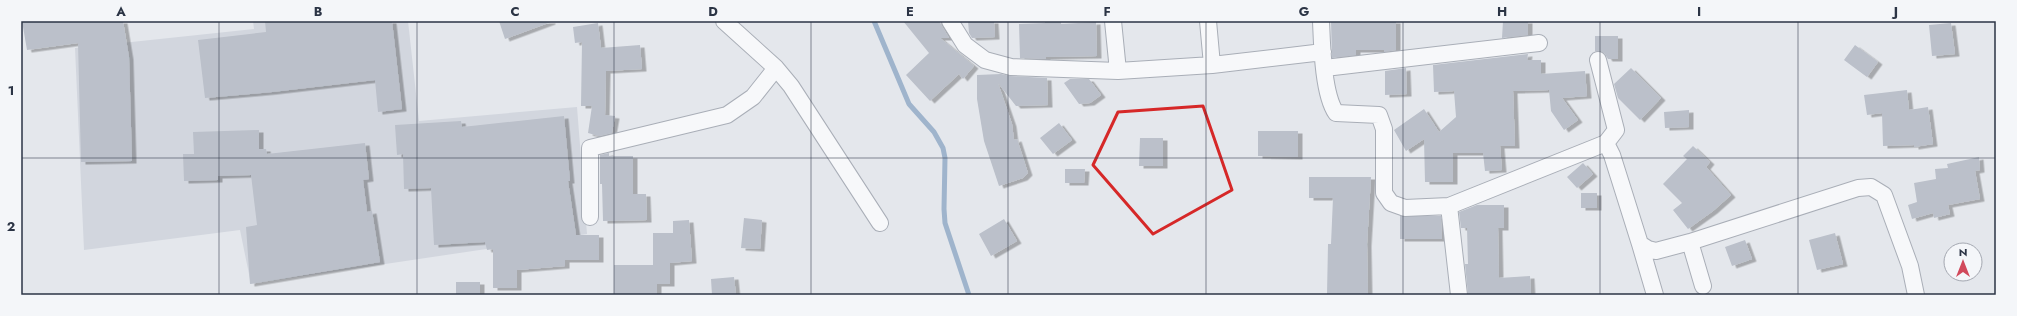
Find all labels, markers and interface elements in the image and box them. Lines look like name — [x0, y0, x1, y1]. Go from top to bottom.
text: A — [115, 2, 126, 21]
text: B — [314, 2, 323, 21]
text: C — [510, 2, 520, 21]
text: D — [708, 2, 718, 21]
text: E — [906, 2, 914, 21]
text: F — [1103, 2, 1111, 21]
text: G — [1299, 2, 1310, 21]
text: H — [1497, 2, 1507, 21]
text: I — [1697, 2, 1701, 21]
text: J — [1891, 2, 1898, 21]
text: 1 — [8, 81, 14, 100]
text: 2 — [7, 217, 15, 236]
north arrow — [1943, 242, 1983, 282]
text: N — [1959, 244, 1967, 260]

